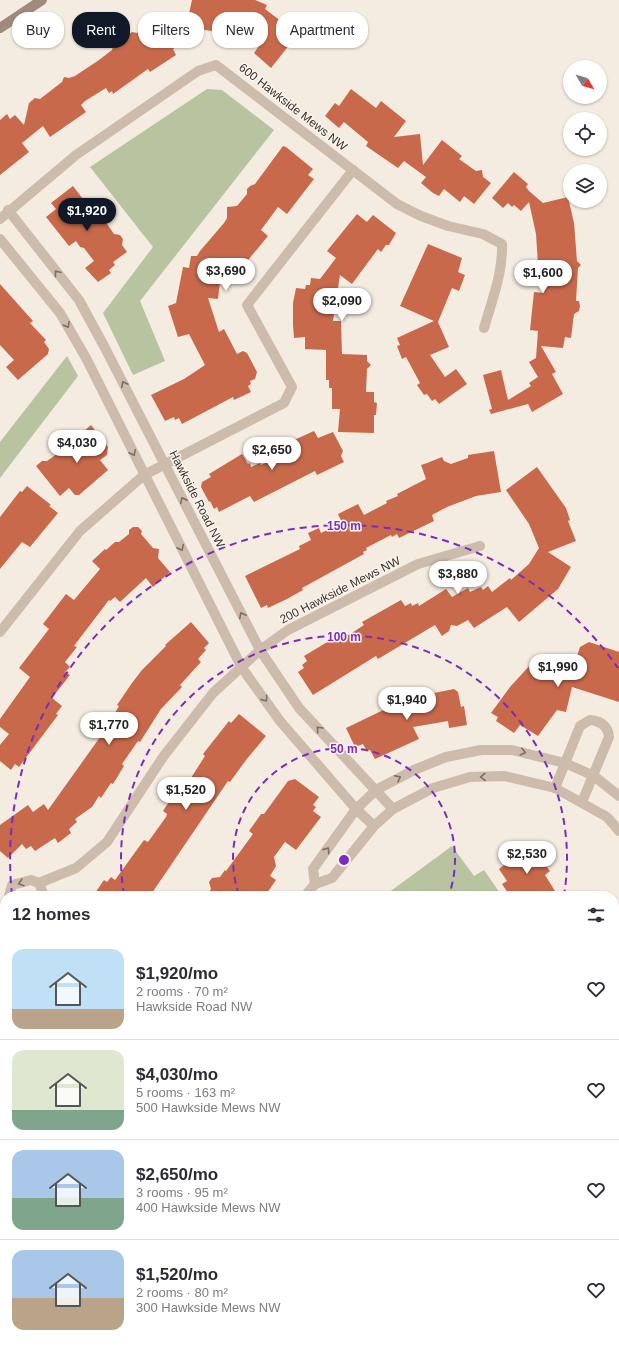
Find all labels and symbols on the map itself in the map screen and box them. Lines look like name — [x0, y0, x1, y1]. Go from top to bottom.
street label: 600 Hawkside Mews NW — [236, 60, 350, 154]
north arrow — [563, 60, 607, 104]
pin: $1,920 — [54, 198, 120, 232]
pin: $3,690 — [193, 258, 259, 292]
pin: $1,600 — [510, 260, 576, 294]
one-way arrow — [55, 270, 62, 277]
pin: $2,090 — [309, 288, 375, 322]
one-way arrow — [62, 321, 69, 328]
one-way arrow — [121, 381, 128, 388]
pin: $4,030 — [44, 430, 110, 464]
pin: $2,650 — [239, 437, 305, 471]
one-way arrow — [128, 448, 136, 456]
street label: Hawkside Road NW — [166, 448, 228, 551]
one-way arrow — [180, 496, 188, 504]
text: 150 m — [327, 519, 361, 533]
one-way arrow — [176, 543, 184, 551]
street label: 200 Hawkside Mews NW — [277, 553, 403, 627]
pin: $3,880 — [425, 561, 491, 595]
one-way arrow — [239, 612, 247, 620]
text: 100 m — [327, 630, 361, 644]
pin: $1,990 — [525, 654, 591, 688]
pin: $1,940 — [374, 687, 440, 721]
one-way arrow — [260, 695, 267, 702]
pin: $1,770 — [76, 712, 142, 746]
one-way arrow — [316, 726, 324, 734]
text: 50 m — [330, 742, 358, 756]
one-way arrow — [519, 748, 526, 756]
one-way arrow — [480, 773, 486, 781]
one-way arrow — [394, 776, 401, 783]
pin: $1,520 — [153, 777, 219, 811]
pin: $2,530 — [494, 841, 560, 875]
one-way arrow — [322, 847, 329, 854]
centre of rings — [337, 853, 351, 867]
one-way arrow — [17, 878, 24, 887]

